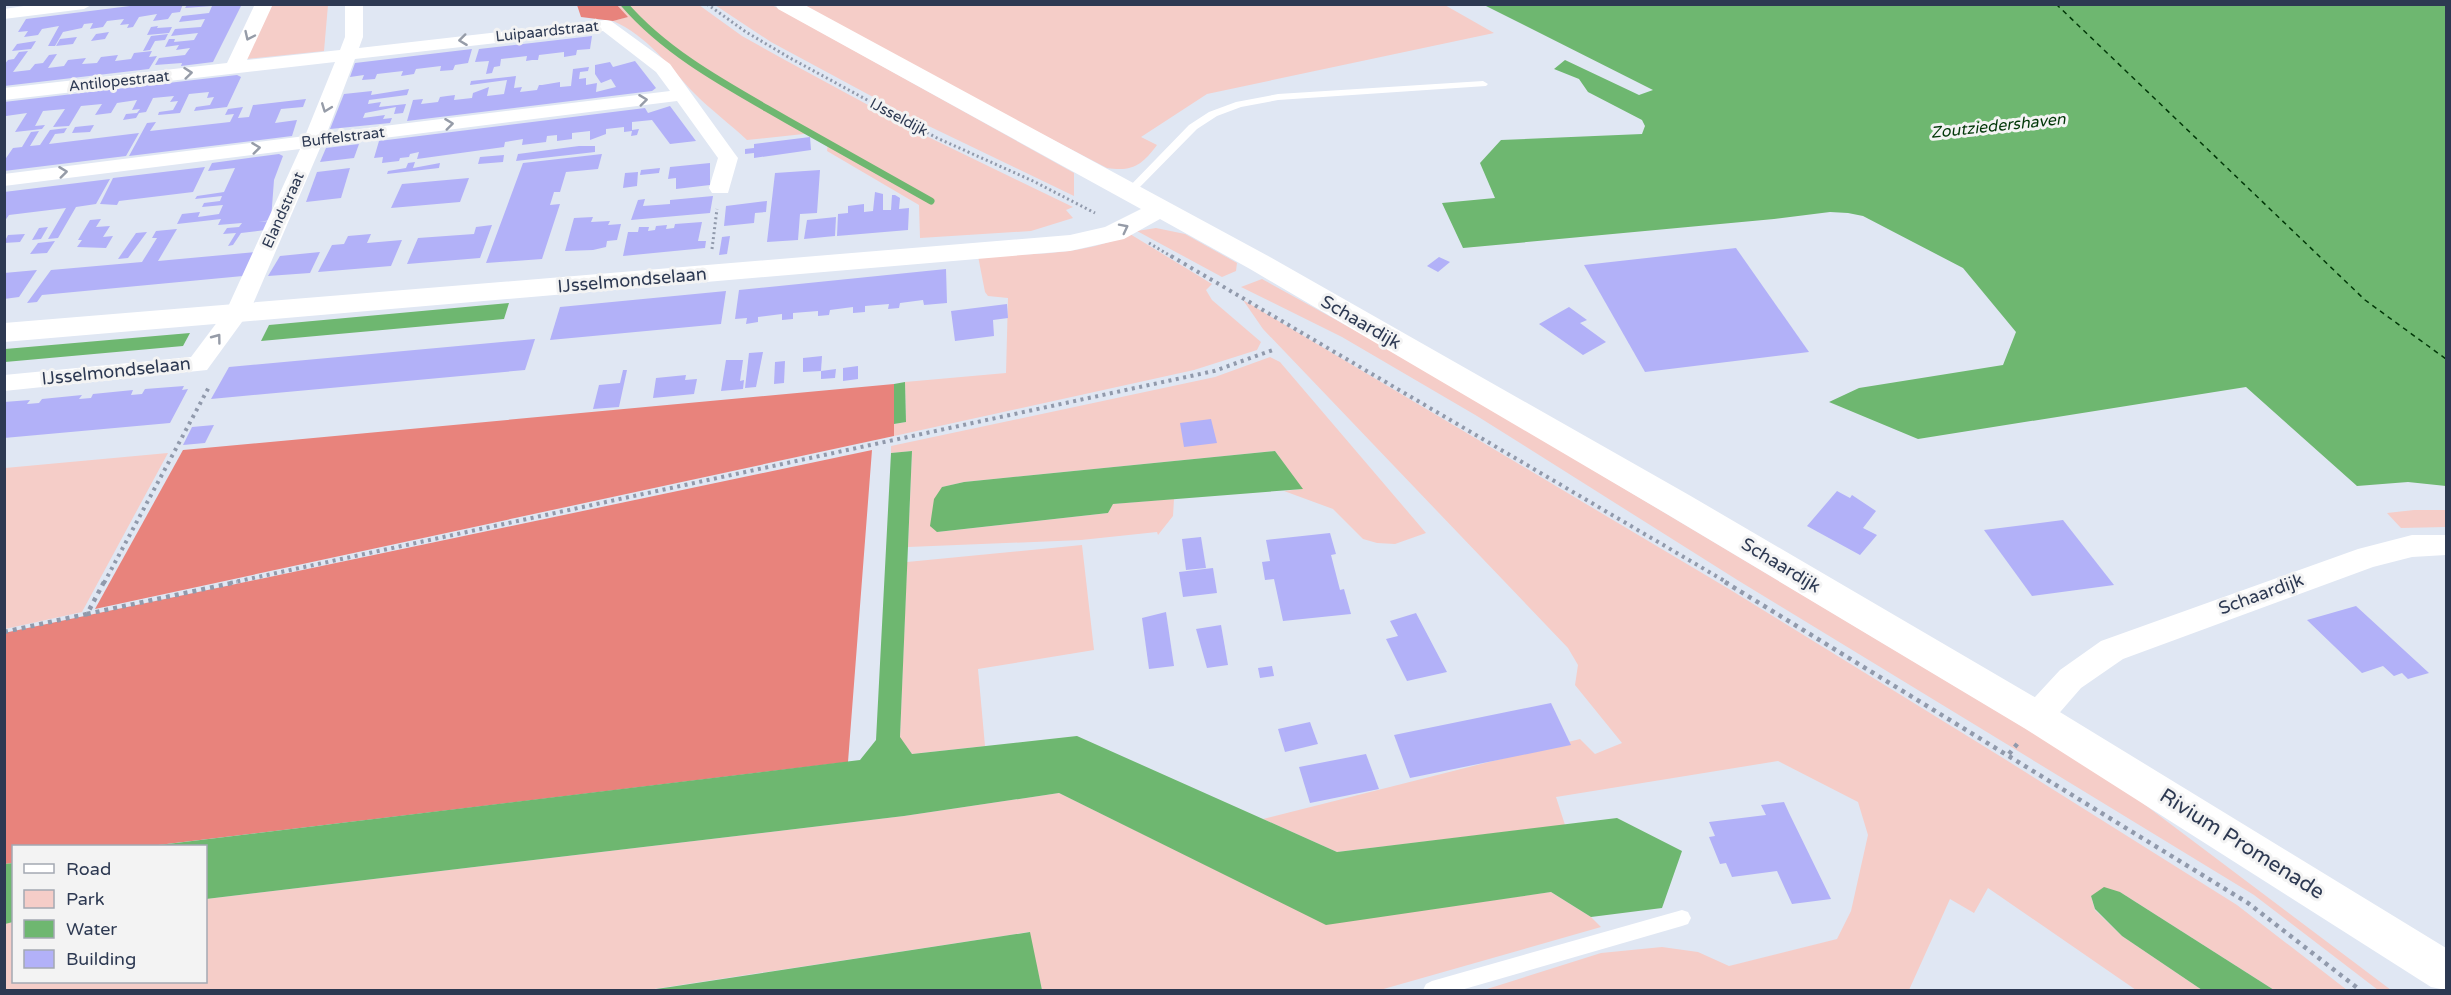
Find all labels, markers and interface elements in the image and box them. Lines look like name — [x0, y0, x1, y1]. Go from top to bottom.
street label: Luipaardstraat — [494, 17, 600, 45]
one-way arrow — [244, 30, 256, 41]
one-way arrow — [459, 33, 468, 46]
street label: Antilopestraat — [68, 67, 171, 95]
one-way arrow — [183, 67, 192, 80]
one-way arrow — [638, 94, 648, 106]
street label: IJsseldijk — [867, 94, 931, 140]
one-way arrow — [320, 102, 333, 113]
water label: Zoutziedershaven — [1930, 109, 2068, 143]
one-way arrow — [445, 118, 454, 130]
street label: Buffelstraat — [300, 123, 386, 151]
one-way arrow — [251, 142, 261, 154]
one-way arrow — [58, 167, 67, 179]
street label: Elandstraat — [258, 169, 308, 251]
one-way arrow — [1117, 224, 1128, 236]
street label: IJsselmondselaan — [556, 263, 708, 297]
street label: Schaardijk — [1317, 290, 1405, 354]
one-way arrow — [210, 334, 221, 345]
street label: IJsselmondselaan — [40, 352, 192, 390]
street label: Schaardijk — [1737, 533, 1825, 597]
street label: Schaardijk — [2216, 568, 2307, 620]
street label: Rivium Promenade — [2155, 783, 2329, 905]
legend — [12, 845, 207, 983]
text: Road — [66, 858, 111, 880]
text: Park — [66, 888, 105, 910]
text: Water — [66, 918, 117, 940]
text: Building — [66, 948, 136, 970]

